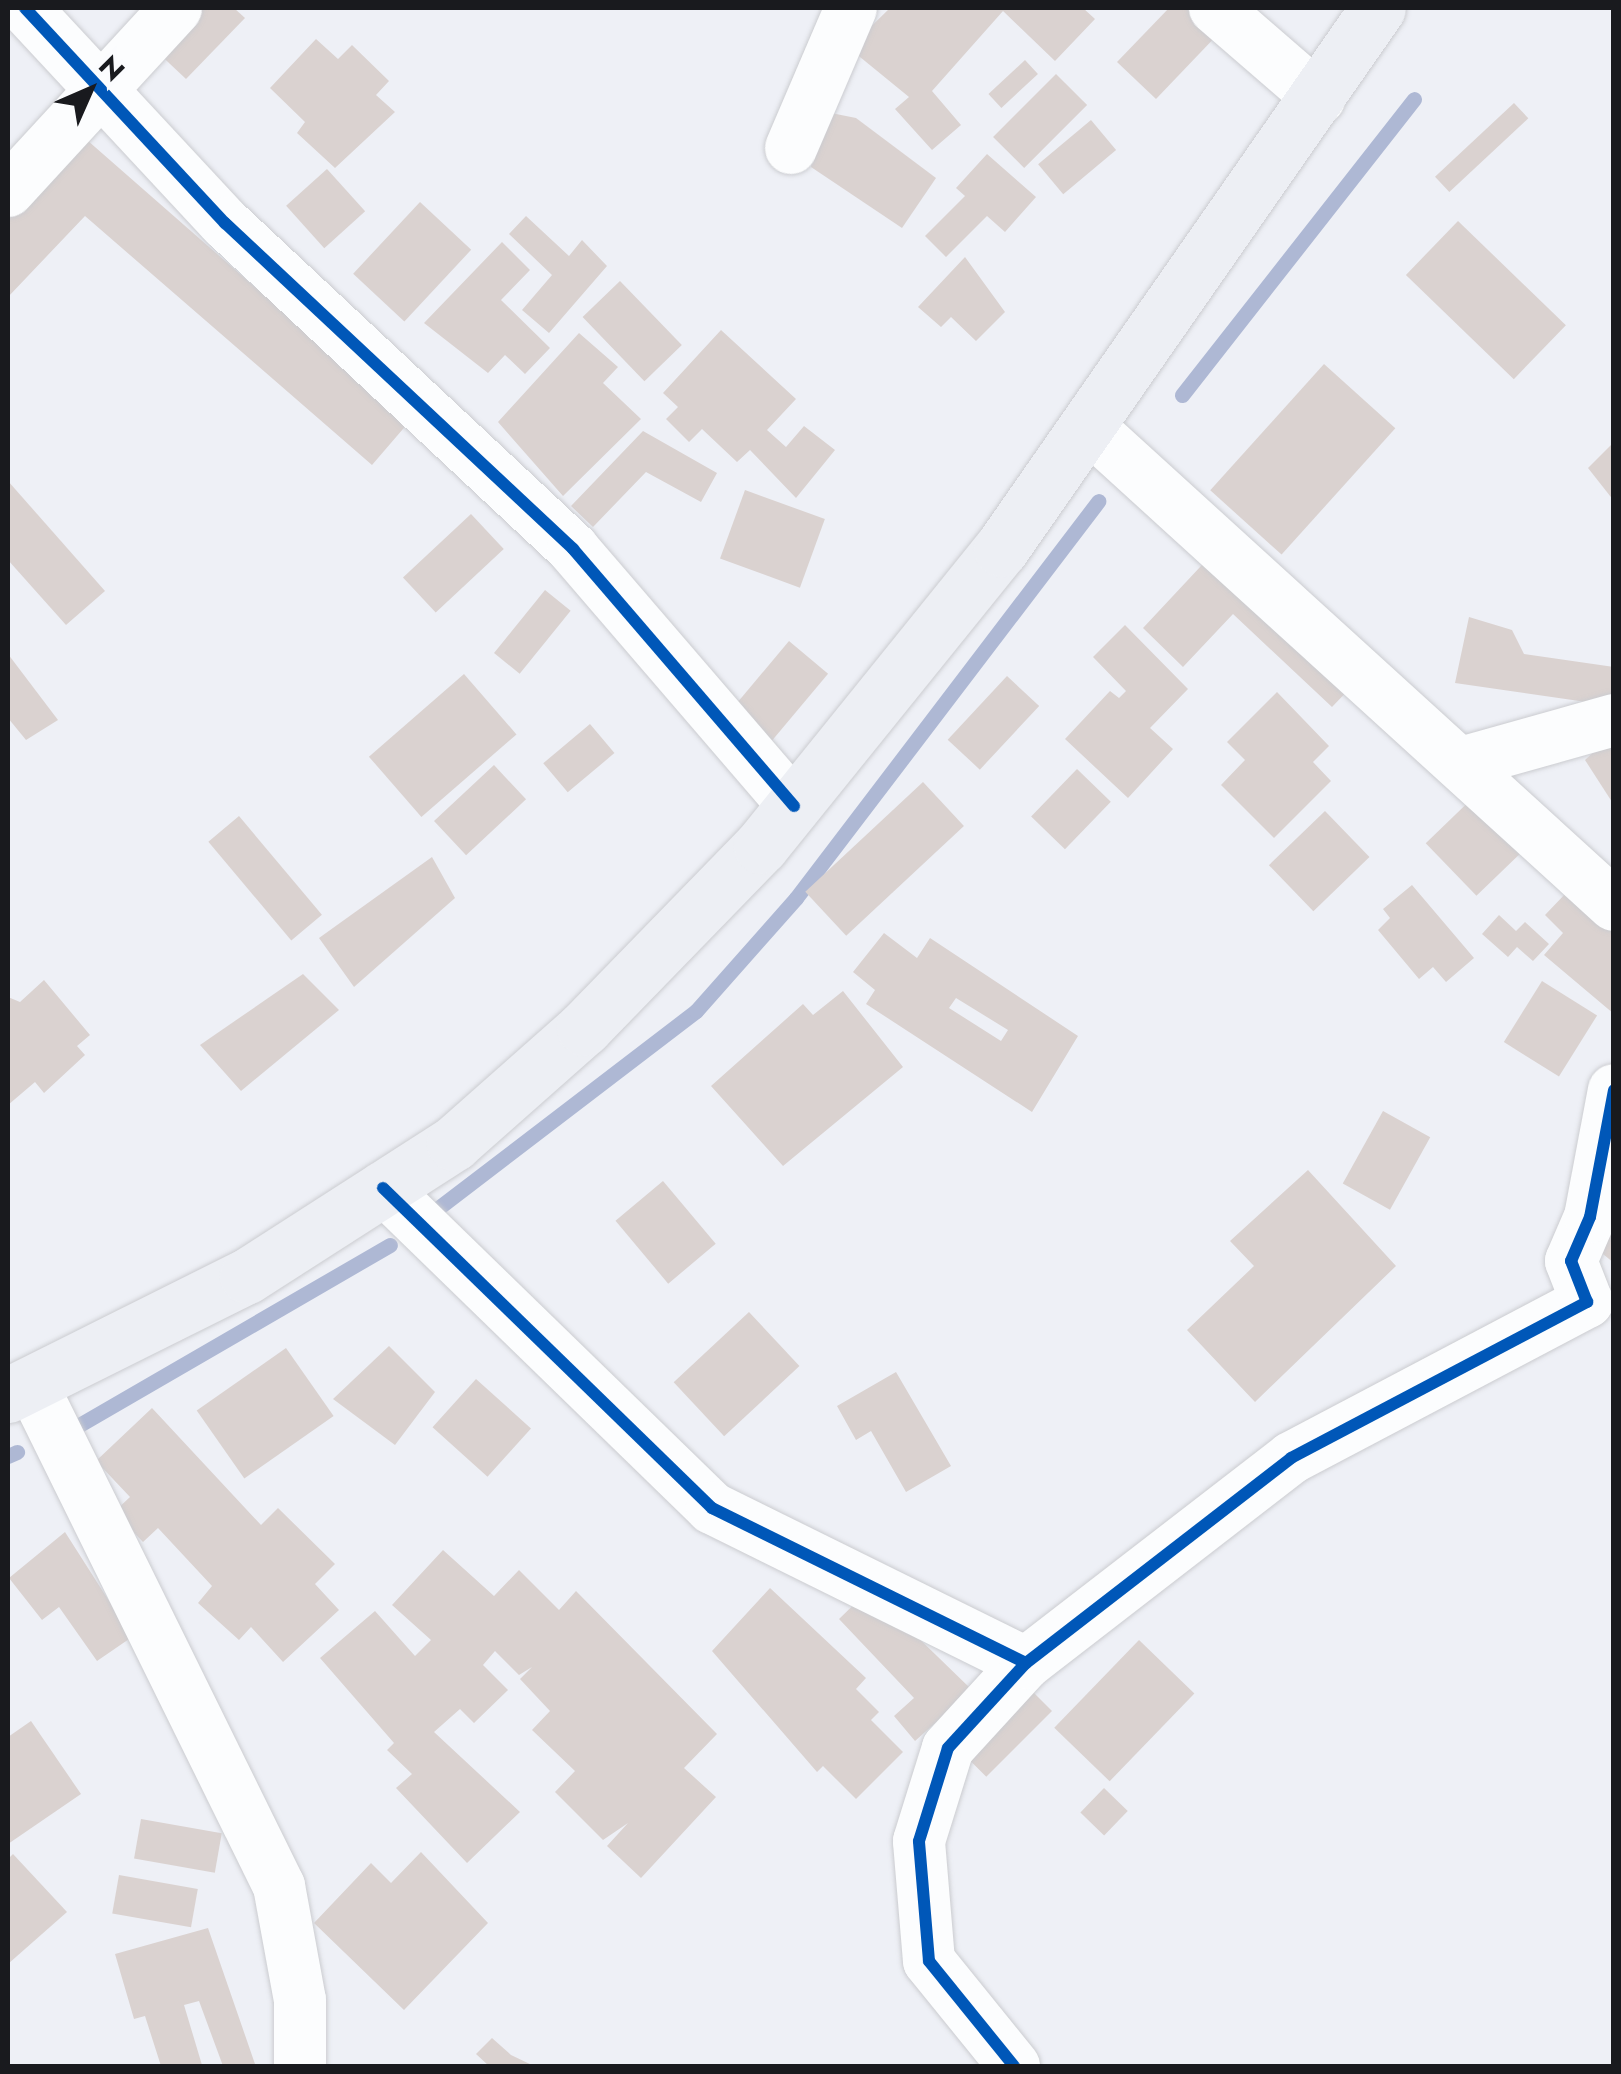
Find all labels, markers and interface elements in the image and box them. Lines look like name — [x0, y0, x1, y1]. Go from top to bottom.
north arrow — [40, 40, 140, 140]
text: N — [89, 46, 134, 91]

